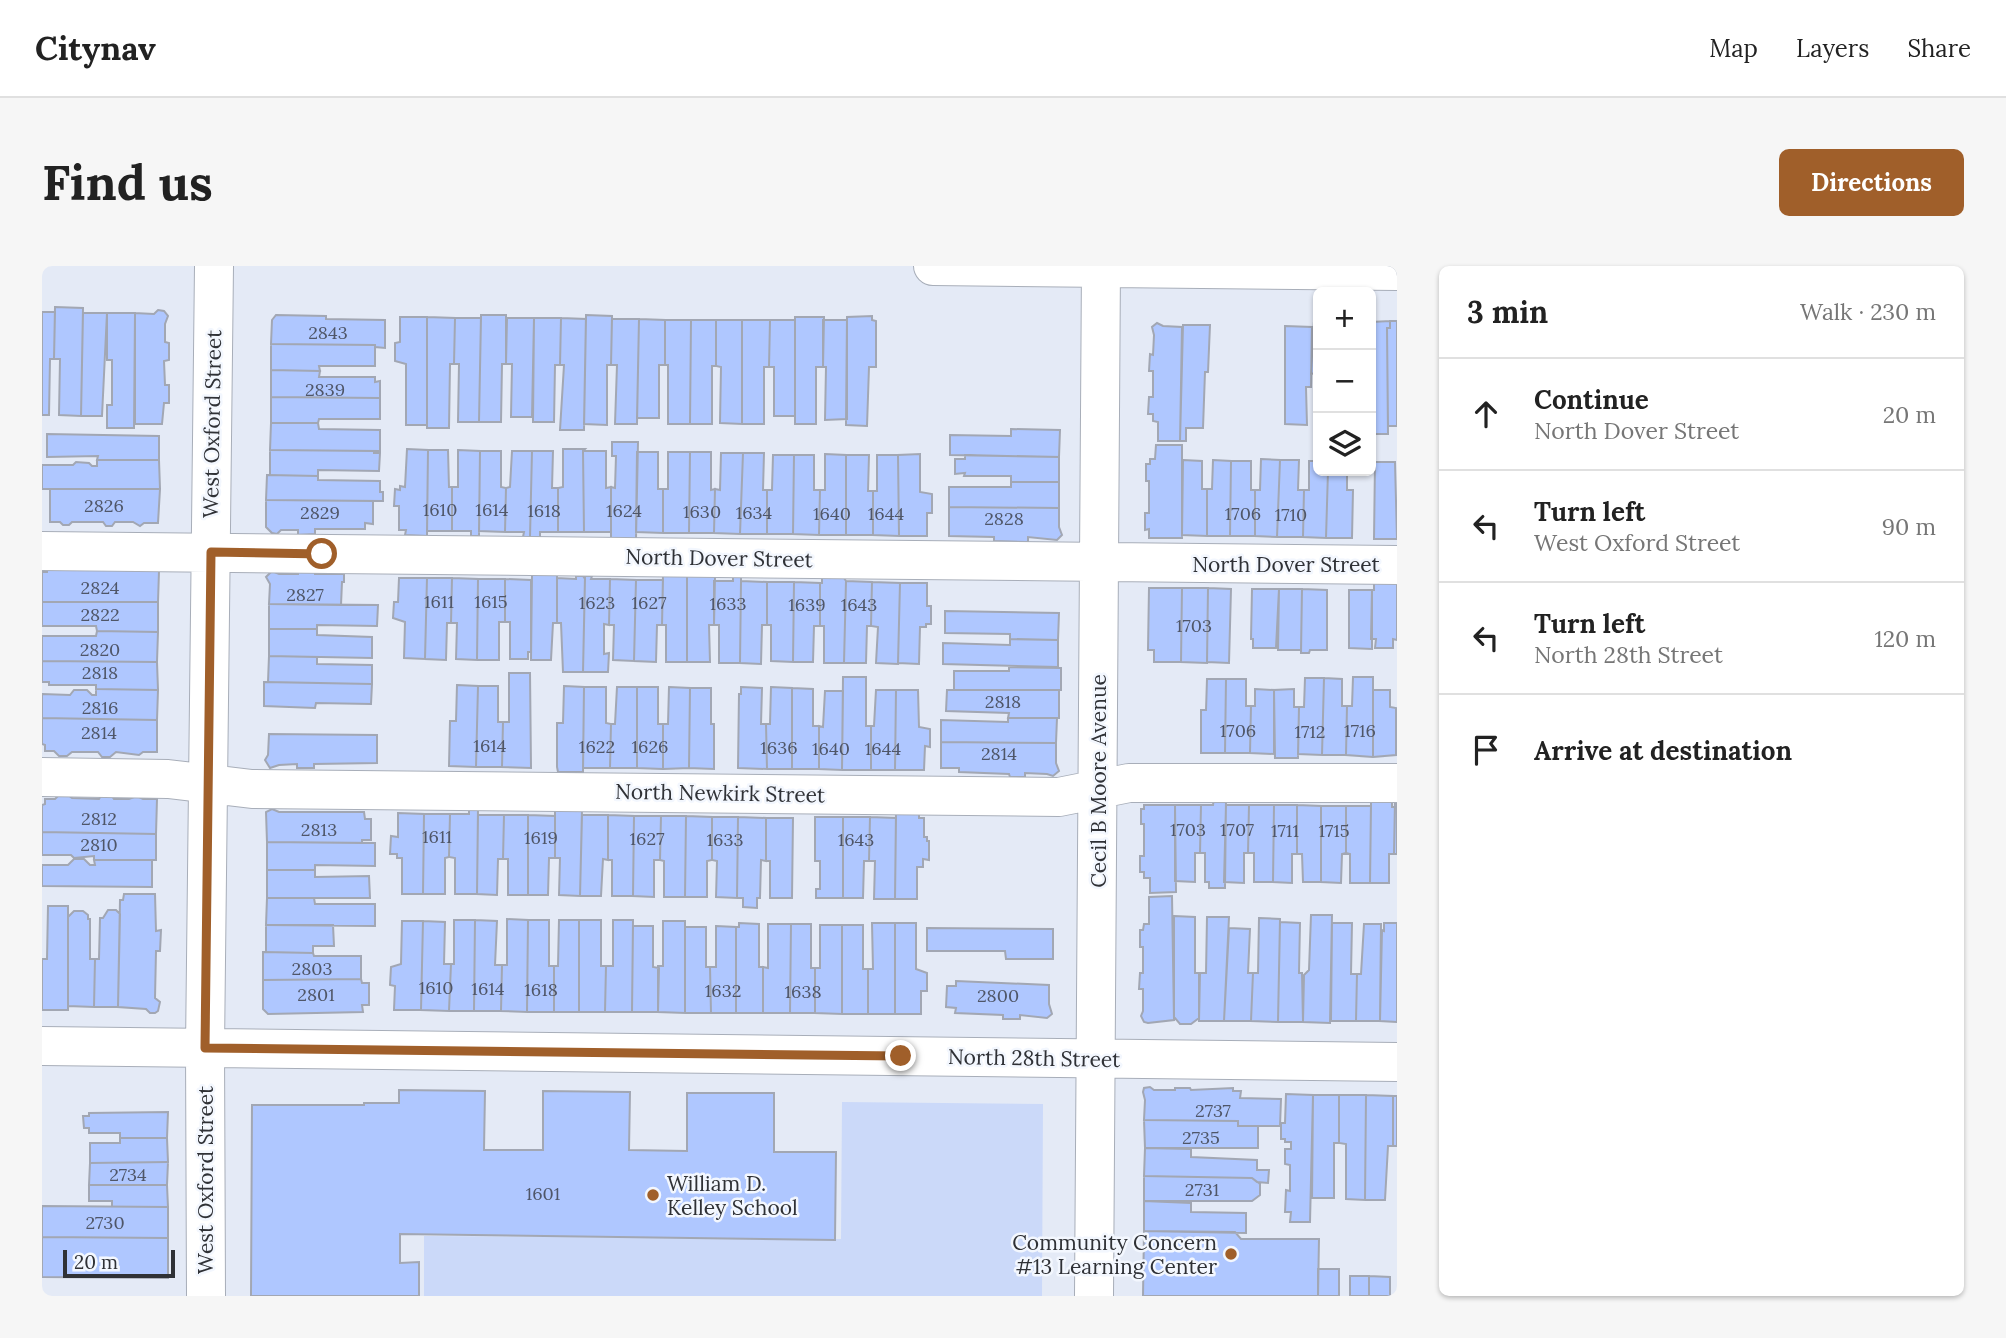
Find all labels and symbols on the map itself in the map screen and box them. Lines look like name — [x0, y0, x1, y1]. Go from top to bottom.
house number: 2843 — [308, 321, 348, 344]
street label: West Oxford Street — [197, 329, 227, 518]
house number: 2839 — [305, 378, 345, 401]
house number: 2826 — [84, 494, 124, 517]
house number: 1610 — [423, 498, 457, 521]
house number: 1614 — [475, 498, 509, 521]
house number: 1618 — [527, 499, 561, 522]
house number: 1624 — [606, 499, 642, 522]
house number: 1630 — [683, 500, 721, 523]
house number: 2829 — [300, 501, 340, 524]
house number: 1634 — [736, 501, 773, 524]
house number: 1640 — [813, 502, 851, 525]
house number: 1644 — [868, 502, 904, 525]
house number: 1706 — [1225, 502, 1261, 525]
house number: 1710 — [1275, 503, 1307, 526]
house number: 2828 — [984, 507, 1024, 530]
route start — [306, 538, 337, 569]
street label: North Dover Street — [625, 543, 814, 573]
street label: North Dover Street — [1192, 551, 1381, 578]
house number: 2824 — [81, 576, 120, 599]
house number: 2827 — [286, 583, 324, 606]
house number: 1611 — [424, 590, 454, 613]
house number: 1615 — [474, 590, 508, 613]
house number: 1623 — [579, 591, 615, 614]
house number: 1627 — [632, 591, 666, 614]
house number: 1633 — [709, 592, 747, 615]
house number: 1639 — [788, 593, 826, 616]
house number: 1643 — [841, 593, 877, 616]
house number: 2822 — [80, 603, 120, 626]
house number: 1703 — [1176, 614, 1212, 637]
house number: 2820 — [80, 638, 120, 661]
house number: 2818 — [82, 661, 118, 684]
street label: Cecil B Moore Avenue — [1085, 674, 1112, 888]
house number: 2818 — [985, 690, 1021, 713]
house number: 2816 — [82, 696, 118, 719]
house number: 1706 — [1220, 719, 1256, 742]
house number: 1716 — [1344, 719, 1376, 742]
house number: 1712 — [1294, 720, 1326, 743]
house number: 2814 — [81, 721, 117, 744]
house number: 1614 — [473, 734, 507, 757]
house number: 1622 — [579, 735, 615, 758]
house number: 1626 — [631, 735, 669, 758]
house number: 1636 — [760, 736, 798, 759]
house number: 1640 — [812, 737, 850, 760]
house number: 1644 — [865, 737, 901, 760]
house number: 2814 — [981, 742, 1017, 765]
street label: North Newkirk Street — [615, 778, 826, 808]
house number: 2812 — [81, 807, 117, 830]
house number: 2813 — [301, 818, 337, 841]
house number: 1703 — [1170, 818, 1206, 841]
house number: 1707 — [1220, 818, 1254, 841]
house number: 1711 — [1271, 819, 1299, 842]
house number: 1715 — [1318, 819, 1350, 842]
house number: 1611 — [422, 825, 452, 848]
house number: 1619 — [524, 826, 558, 849]
house number: 1627 — [630, 827, 664, 850]
house number: 1633 — [706, 828, 744, 851]
house number: 1643 — [838, 828, 874, 851]
house number: 2810 — [80, 833, 118, 856]
house number: 2803 — [292, 957, 333, 980]
house number: 1610 — [419, 976, 453, 999]
house number: 1614 — [471, 977, 505, 1000]
house number: 1618 — [524, 978, 558, 1001]
house number: 1632 — [705, 979, 741, 1002]
house number: 1638 — [784, 980, 822, 1003]
house number: 2801 — [297, 983, 335, 1006]
house number: 2800 — [977, 984, 1019, 1007]
route end — [885, 1040, 916, 1071]
street label: North 28th Street — [948, 1043, 1121, 1073]
street label: West Oxford Street — [192, 1085, 219, 1274]
house number: 2737 — [1195, 1099, 1231, 1122]
house number: 2735 — [1182, 1126, 1220, 1149]
house number: 2734 — [109, 1163, 147, 1186]
place label: William D. Kelley School — [667, 1170, 798, 1221]
house number: 2731 — [1185, 1178, 1219, 1201]
house number: 1601 — [526, 1182, 560, 1205]
marker: William D. Kelley School — [645, 1187, 661, 1203]
house number: 2730 — [85, 1211, 125, 1234]
place label: Community Concern #13 Learning Center — [1012, 1229, 1217, 1280]
marker: Community Concern #13 Learning Center — [1223, 1246, 1239, 1262]
scale bar — [63, 1247, 175, 1279]

